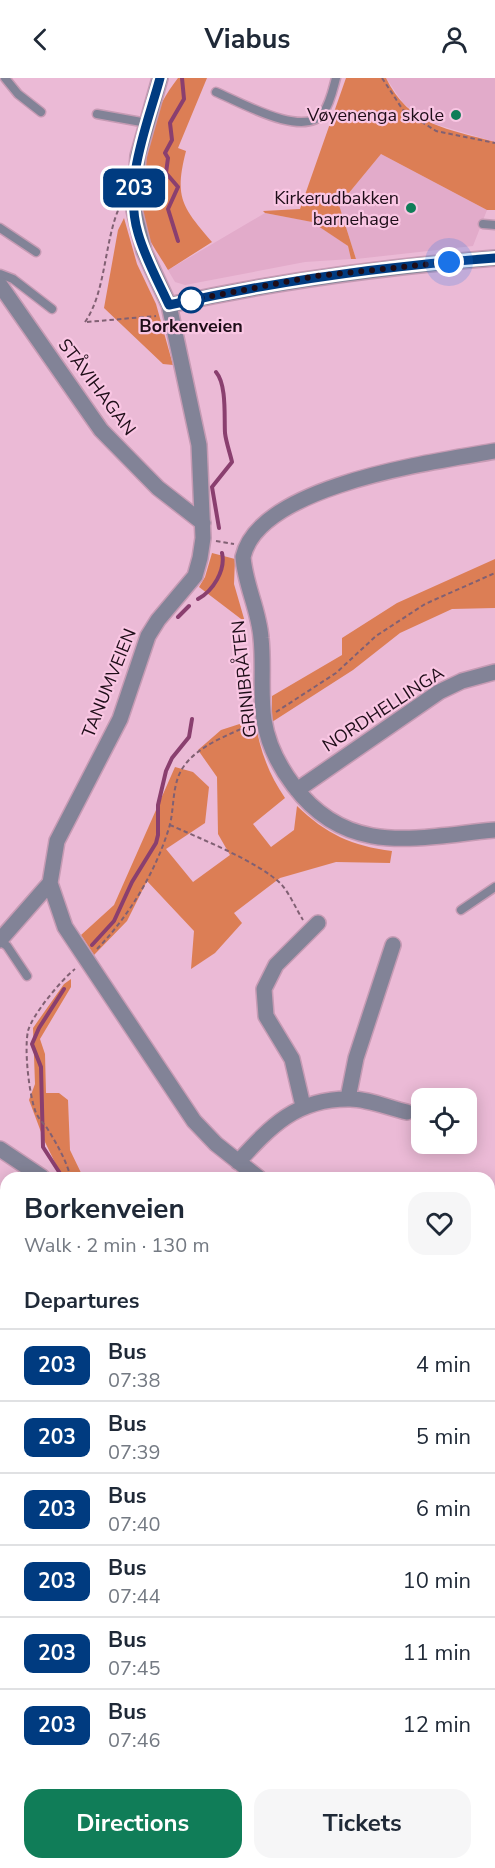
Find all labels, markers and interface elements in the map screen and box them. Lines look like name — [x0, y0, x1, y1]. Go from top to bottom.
text: Viabus — [205, 21, 290, 58]
icon: back — [24, 23, 57, 56]
icon: person — [438, 23, 471, 56]
place label: Vøyenenga skole — [306, 103, 444, 127]
marker: Vøyenenga skole — [449, 108, 463, 122]
line badge: 203 — [100, 168, 168, 208]
text: 203 — [115, 174, 153, 202]
place label: Kirkerudbakken barnehage — [274, 186, 399, 231]
marker: Kirkerudbakken barnehage — [404, 201, 418, 215]
your location — [434, 247, 464, 277]
marker: Borkenveien — [178, 287, 204, 313]
place label: Borkenveien — [139, 314, 243, 338]
street label: STÅVIHAGAN — [53, 334, 141, 440]
street label: GRINIBRÅTEN — [226, 619, 262, 739]
street label: TANUMVEIEN — [76, 625, 142, 741]
street label: NORDHELLINGA — [318, 661, 448, 757]
map controls — [411, 1088, 477, 1154]
button: locate — [411, 1088, 477, 1154]
text: Borkenveien — [24, 1190, 185, 1228]
button: heart — [408, 1192, 471, 1255]
text: Walk · 2 min · 130 m — [24, 1232, 210, 1259]
text: Departures — [24, 1286, 139, 1316]
text: Bus — [108, 1337, 147, 1367]
text: 4 min — [416, 1350, 471, 1380]
text: 203 — [38, 1351, 76, 1379]
text: 07:38 — [108, 1367, 161, 1394]
text: Bus — [108, 1409, 147, 1439]
text: 5 min — [416, 1422, 471, 1452]
text: 203 — [38, 1423, 76, 1451]
text: 07:39 — [108, 1439, 161, 1466]
text: Bus — [108, 1481, 147, 1511]
text: 6 min — [416, 1494, 471, 1524]
text: 203 — [38, 1495, 76, 1523]
text: 07:40 — [108, 1511, 161, 1538]
text: Bus — [108, 1553, 147, 1583]
text: 10 min — [403, 1566, 471, 1596]
text: 203 — [38, 1567, 76, 1595]
text: 07:44 — [108, 1583, 161, 1610]
text: Bus — [108, 1625, 147, 1655]
text: 11 min — [403, 1638, 471, 1668]
text: 203 — [38, 1639, 76, 1667]
text: 07:45 — [108, 1655, 161, 1682]
text: Bus — [108, 1697, 147, 1727]
text: 12 min — [403, 1710, 471, 1740]
text: 203 — [38, 1711, 76, 1739]
text: 07:46 — [108, 1727, 161, 1754]
button: Directions — [24, 1789, 242, 1858]
button: Tickets — [254, 1789, 471, 1858]

